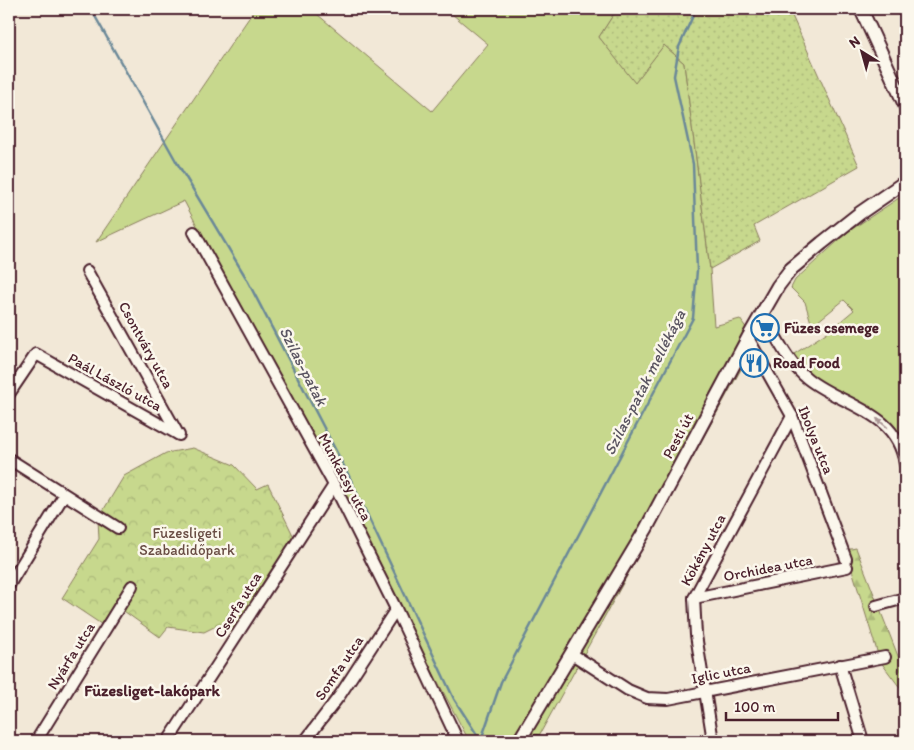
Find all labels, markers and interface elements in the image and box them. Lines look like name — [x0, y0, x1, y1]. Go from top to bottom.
north arrow — [836, 28, 886, 78]
text: N — [846, 32, 863, 52]
street label: Csontváry utca — [115, 298, 178, 392]
water label: Szilas-patak mellékága — [600, 306, 690, 458]
supermarket icon: Füzes csemege — [750, 313, 780, 343]
place label: Füzes csemege — [784, 319, 879, 338]
water label: Szilas-patak — [276, 324, 332, 409]
restaurant icon: Road Food — [739, 348, 769, 378]
street label: Paál László utca — [65, 349, 165, 415]
place label: Road Food — [773, 354, 841, 372]
street label: Ibolya utca — [794, 403, 838, 477]
street label: Pesti út — [659, 410, 698, 462]
one-way arrow — [876, 417, 888, 429]
street label: Munkácsy utca — [314, 430, 376, 524]
street label: Kökény utca — [677, 510, 730, 589]
park label: Füzesligeti Szabadidőpark — [139, 524, 235, 559]
street label: Orchidea utca — [722, 550, 815, 585]
street label: Cserfa utca — [211, 569, 265, 641]
street label: Nyárfa utca — [43, 619, 99, 693]
street label: Somfa utca — [311, 632, 367, 704]
street label: Iglic utca — [690, 658, 752, 688]
district label: Füzesliget-lakópark — [84, 681, 221, 701]
scale bar — [726, 690, 839, 722]
text: 100 m — [734, 698, 776, 716]

